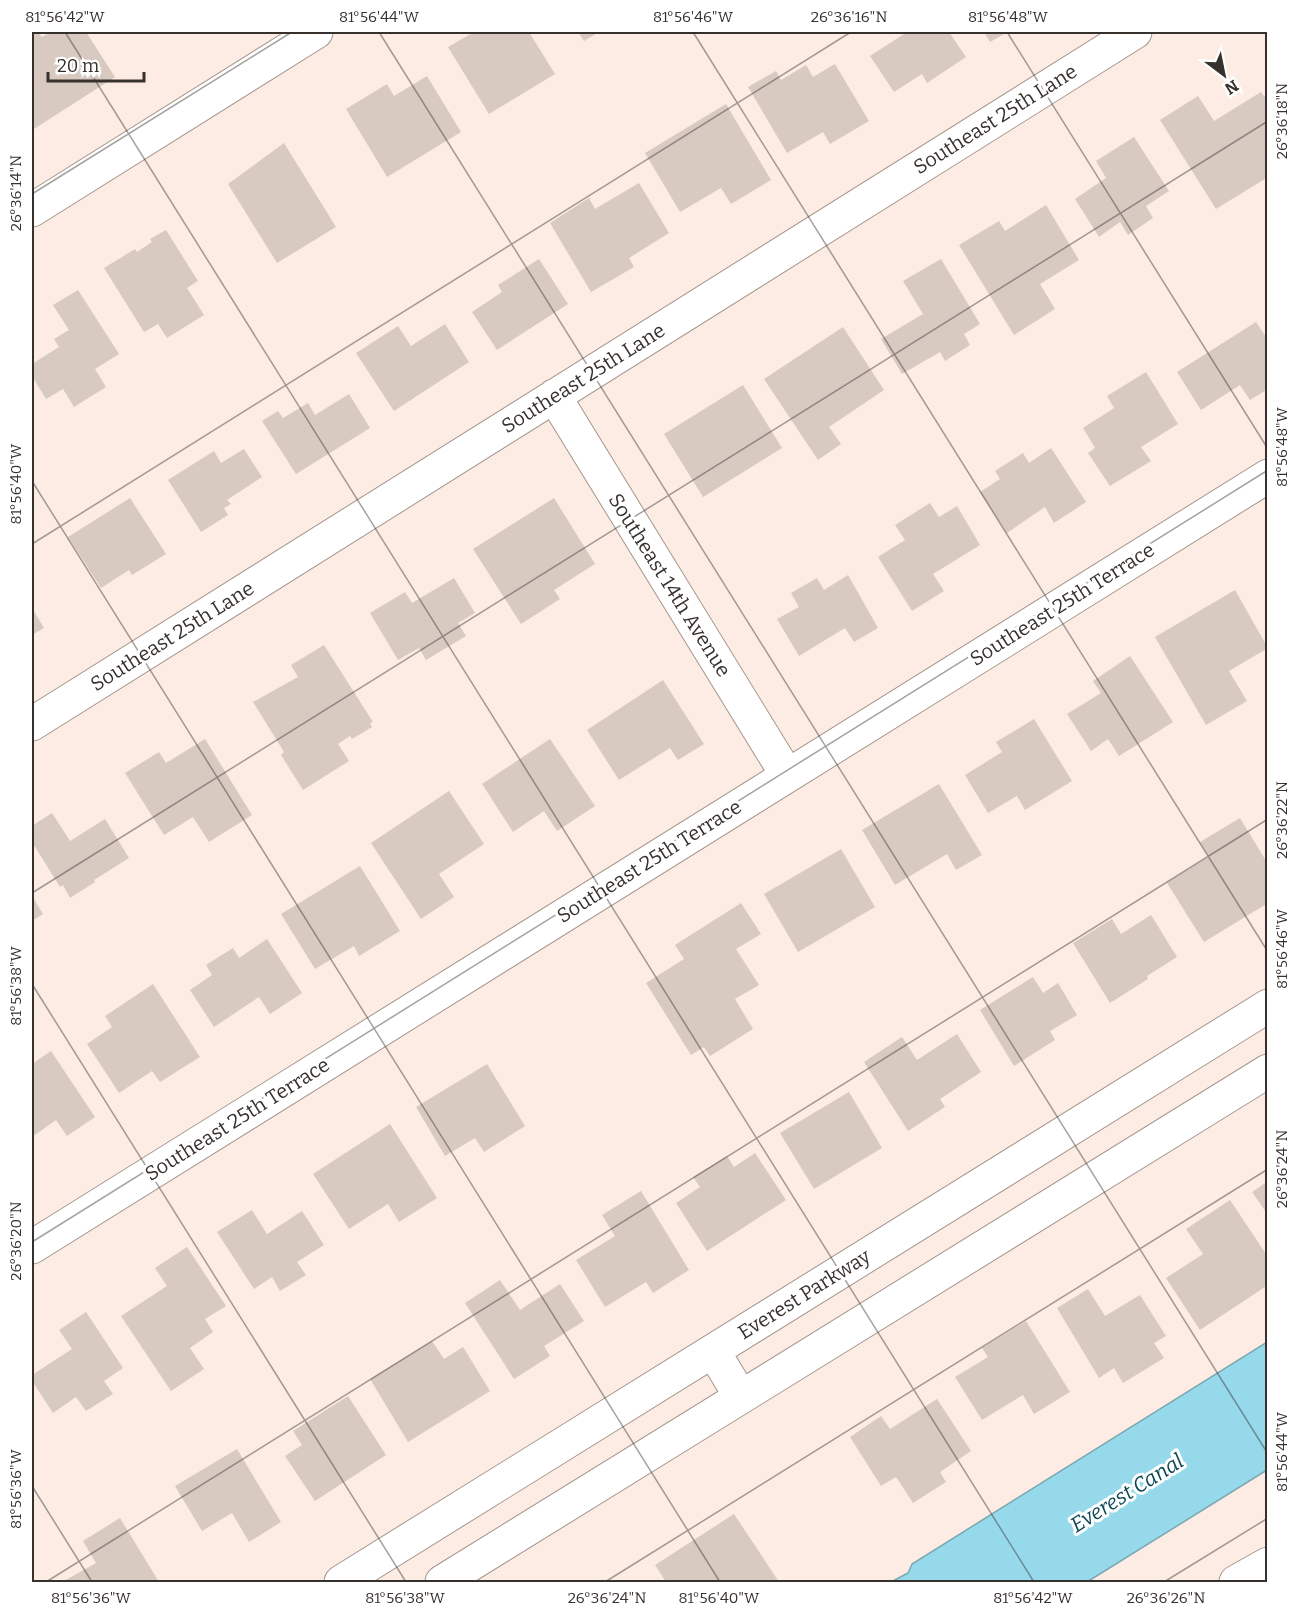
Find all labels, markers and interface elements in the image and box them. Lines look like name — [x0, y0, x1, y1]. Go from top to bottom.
text: 81°56'42"W — [25, 8, 105, 26]
text: 81°56'44"W — [339, 8, 420, 26]
text: 81°56'46"W — [653, 8, 734, 26]
text: 26°36'16"N — [811, 8, 887, 26]
text: 81°56'48"W — [968, 8, 1049, 26]
scale bar — [48, 45, 144, 83]
north arrow — [1194, 45, 1254, 105]
text: 20 m — [57, 55, 99, 77]
street label: Southeast 25th Lane — [909, 59, 1081, 179]
text: N — [1221, 76, 1242, 99]
text: 26°36'18"N — [1273, 83, 1291, 159]
text: 26°36'14"N — [7, 155, 25, 231]
street label: Southeast 25th Lane — [497, 318, 669, 438]
text: 81°56'48"W — [1273, 406, 1291, 487]
text: 81°56'40"W — [7, 443, 25, 524]
street label: Southeast 14th Avenue — [604, 489, 736, 681]
street label: Southeast 25th Terrace — [965, 537, 1159, 671]
street label: Southeast 25th Lane — [86, 576, 258, 696]
text: 26°36'22"N — [1273, 781, 1291, 859]
street label: Southeast 25th Terrace — [552, 794, 746, 928]
text: 81°56'46"W — [1273, 908, 1291, 989]
text: 81°56'38"W — [7, 946, 25, 1026]
street label: Southeast 25th Terrace — [140, 1052, 334, 1186]
text: 26°36'24"N — [1273, 1130, 1291, 1208]
text: 26°36'20"N — [7, 1201, 25, 1281]
street label: Everest Parkway — [733, 1243, 875, 1344]
text: 81°56'44"W — [1273, 1411, 1291, 1492]
text: 81°56'36"W — [7, 1448, 25, 1529]
water label: Everest Canal — [1066, 1448, 1189, 1538]
text: 81°56'36"W — [51, 1589, 132, 1607]
text: 81°56'38"W — [365, 1589, 445, 1607]
text: 26°36'24"N — [568, 1589, 646, 1607]
text: 81°56'40"W — [679, 1589, 760, 1607]
text: 81°56'42"W — [993, 1589, 1073, 1607]
text: 26°36'26"N — [1127, 1589, 1205, 1607]

